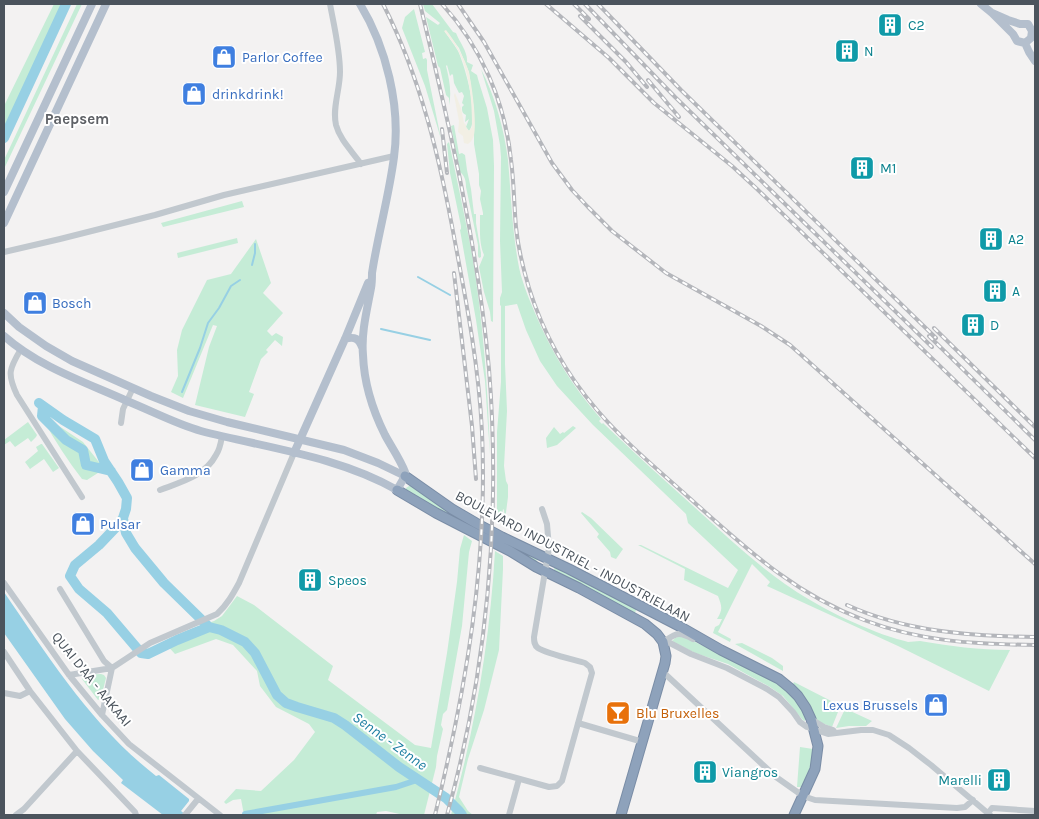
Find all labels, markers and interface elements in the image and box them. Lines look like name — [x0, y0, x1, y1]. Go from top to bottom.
building icon: C2 — [877, 12, 903, 38]
place label: C2 — [908, 17, 925, 34]
building icon: N — [834, 38, 860, 64]
place label: N — [864, 43, 874, 60]
shop icon: Parlor Coffee — [211, 44, 237, 70]
place label: Parlor Coffee — [242, 49, 323, 66]
shop icon: drinkdrink! — [181, 81, 207, 107]
place label: drinkdrink! — [212, 86, 284, 103]
district label: Paepsem — [45, 110, 109, 128]
building icon: M1 — [849, 155, 875, 181]
place label: M1 — [880, 160, 897, 177]
building icon: A2 — [978, 226, 1004, 252]
place label: A2 — [1008, 231, 1024, 248]
building icon: A — [982, 278, 1008, 304]
place label: A — [1012, 283, 1020, 300]
shop icon: Bosch — [22, 290, 48, 316]
place label: Bosch — [52, 295, 91, 312]
building icon: D — [960, 312, 986, 338]
place label: D — [990, 317, 999, 334]
shop icon: Gamma — [129, 457, 155, 483]
place label: Gamma — [160, 462, 211, 479]
street label: BOULEVARD INDUSTRIEL - INDUSTRIELAAN — [452, 487, 693, 626]
shop icon: Pulsar — [70, 511, 96, 537]
place label: Pulsar — [100, 516, 141, 533]
building icon: Speos — [297, 567, 323, 593]
place label: Speos — [328, 572, 367, 589]
street label: QUAI D'AA - AAKAAI — [48, 629, 135, 730]
shop icon: Lexus Brussels — [923, 692, 949, 718]
place label: Lexus Brussels — [823, 697, 918, 714]
bar icon: Blu Bruxelles — [605, 700, 631, 726]
place label: Blu Bruxelles — [636, 705, 719, 722]
water label: Senne - Zenne — [349, 708, 431, 774]
building icon: Viangros — [692, 759, 718, 785]
place label: Viangros — [722, 764, 778, 781]
building icon: Marelli — [986, 767, 1012, 793]
place label: Marelli — [938, 772, 982, 789]

